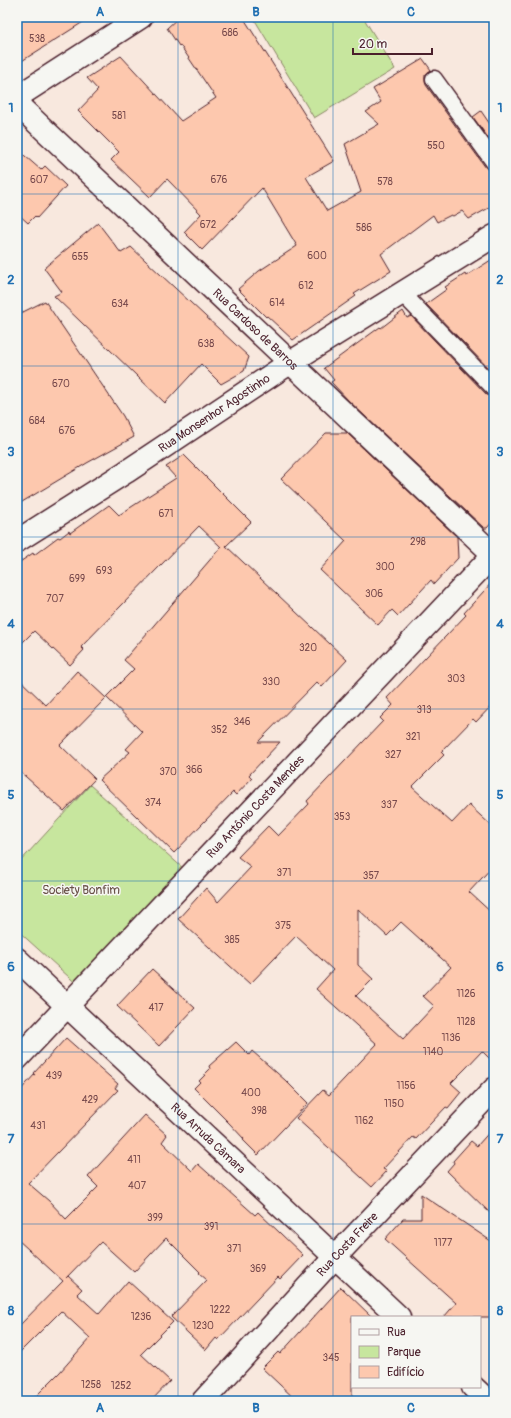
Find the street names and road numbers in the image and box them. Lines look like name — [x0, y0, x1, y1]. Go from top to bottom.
street label: Rua Cardoso de Barros — [210, 285, 302, 374]
street label: Rua Monsenhor Agostinho — [156, 370, 273, 456]
street label: Rua Antônio Costa Mendes — [203, 752, 308, 861]
street label: Rua Arruda Câmara — [168, 1100, 249, 1177]
street label: Rua Costa Freire — [313, 1209, 381, 1280]

